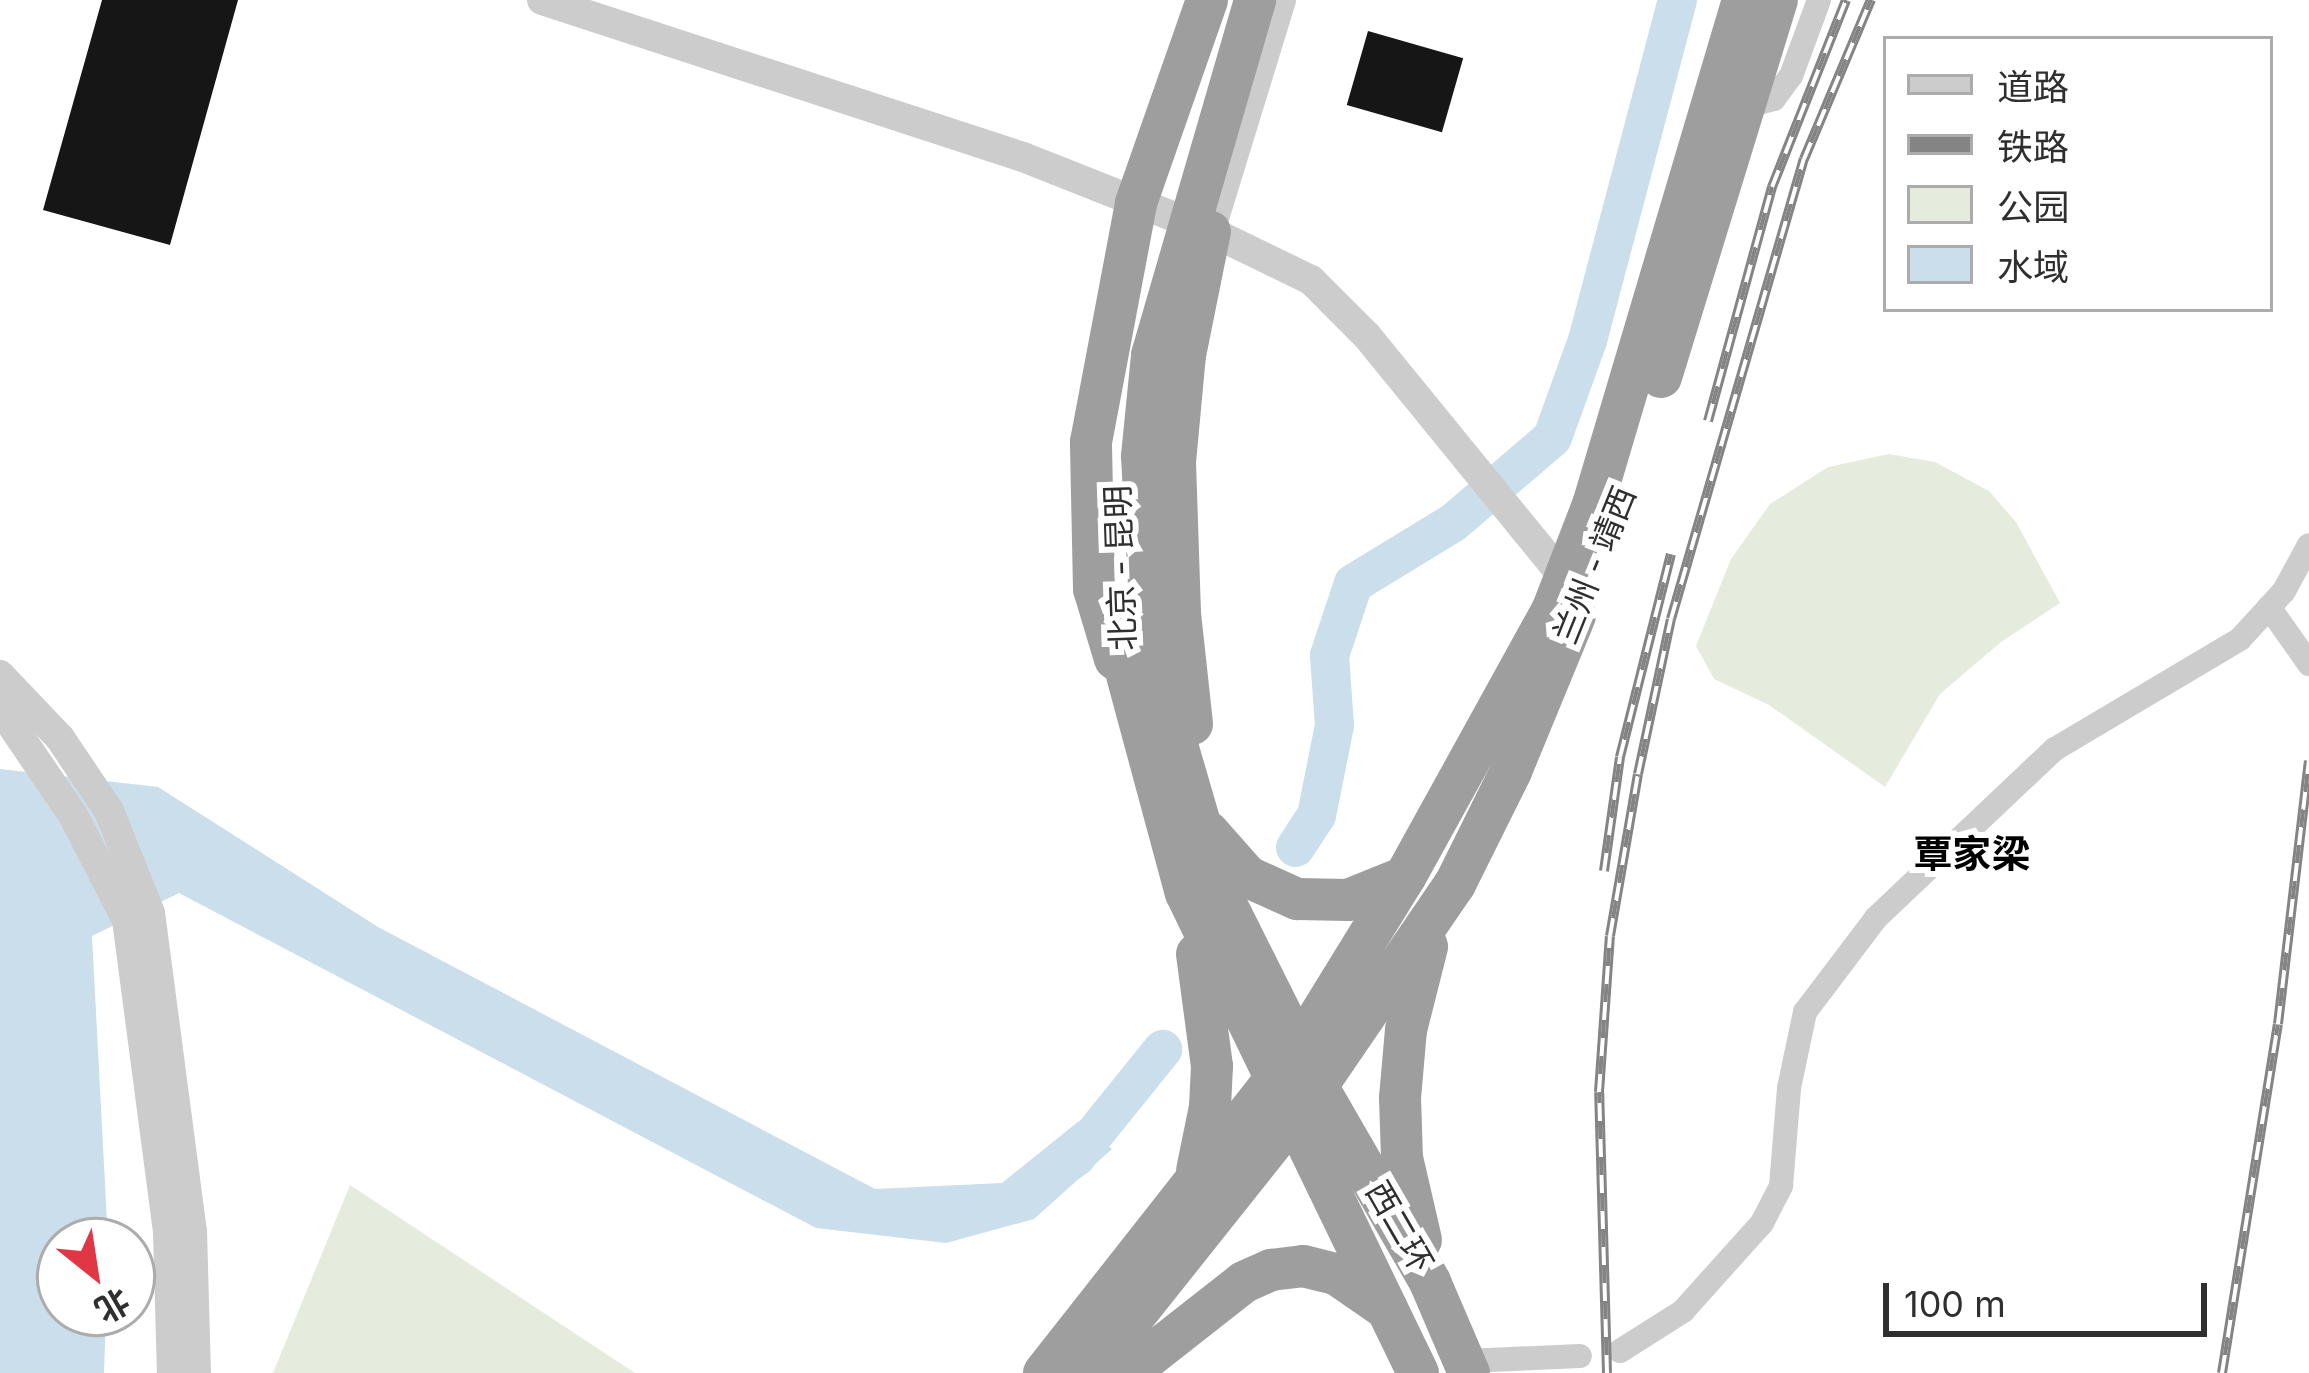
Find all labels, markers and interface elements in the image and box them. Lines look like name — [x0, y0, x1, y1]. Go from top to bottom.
legend — [1883, 36, 2273, 312]
text: 道路 — [1997, 65, 2069, 109]
text: 铁路 — [1997, 125, 2069, 169]
text: 公园 — [1997, 185, 2069, 229]
text: 水域 — [1997, 245, 2069, 289]
street label: 兰州 - 靖西 — [1546, 481, 1644, 649]
street label: 北京 - 昆明 — [1098, 484, 1144, 652]
district label: 覃家梁 — [1914, 831, 2030, 877]
street label: 西二环 — [1357, 1174, 1441, 1280]
north arrow — [36, 1217, 156, 1337]
scale bar — [1889, 1259, 2213, 1333]
text: 北 — [88, 1280, 137, 1331]
text: 100 m — [1904, 1282, 2006, 1326]

